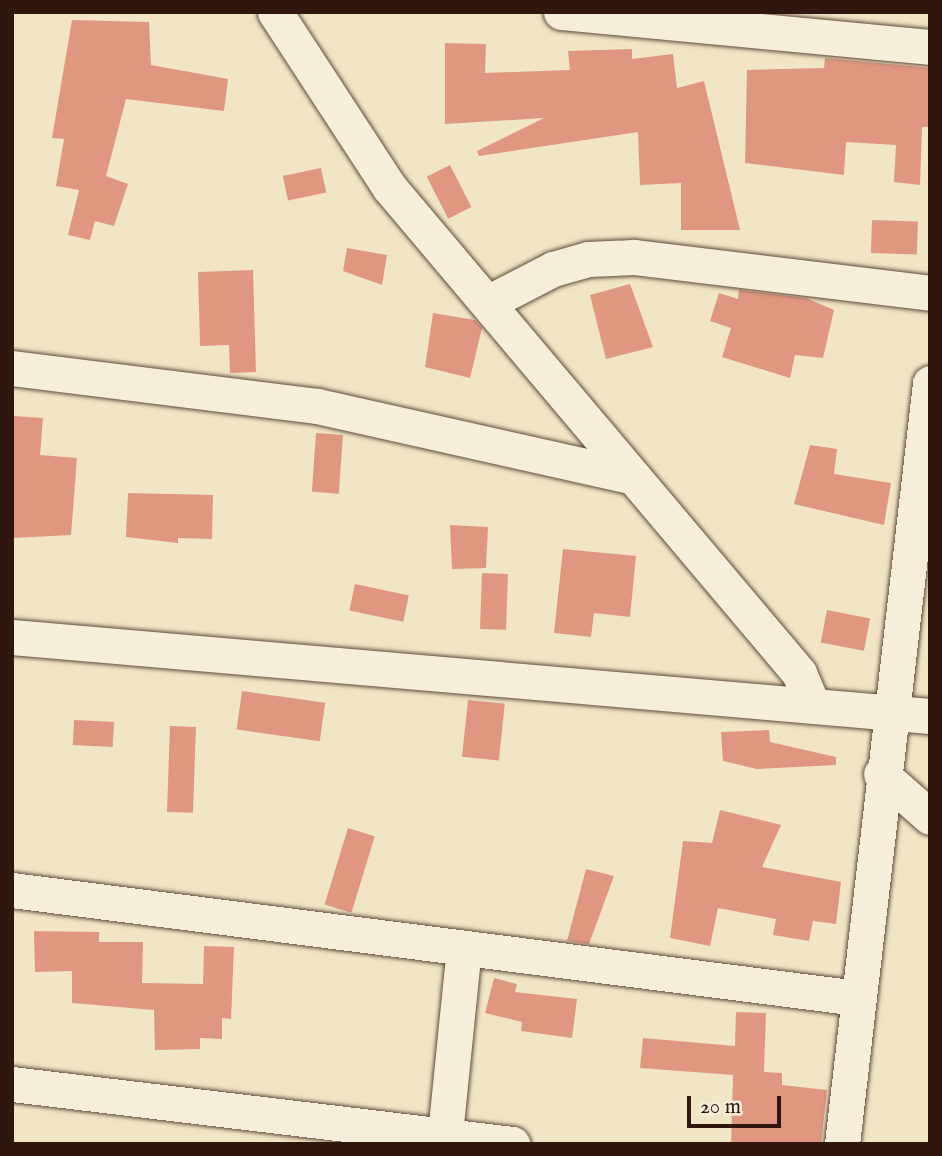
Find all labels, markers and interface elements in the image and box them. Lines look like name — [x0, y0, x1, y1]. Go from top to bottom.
scale bar — [690, 1082, 785, 1126]
text: 20 m — [700, 1094, 741, 1121]

